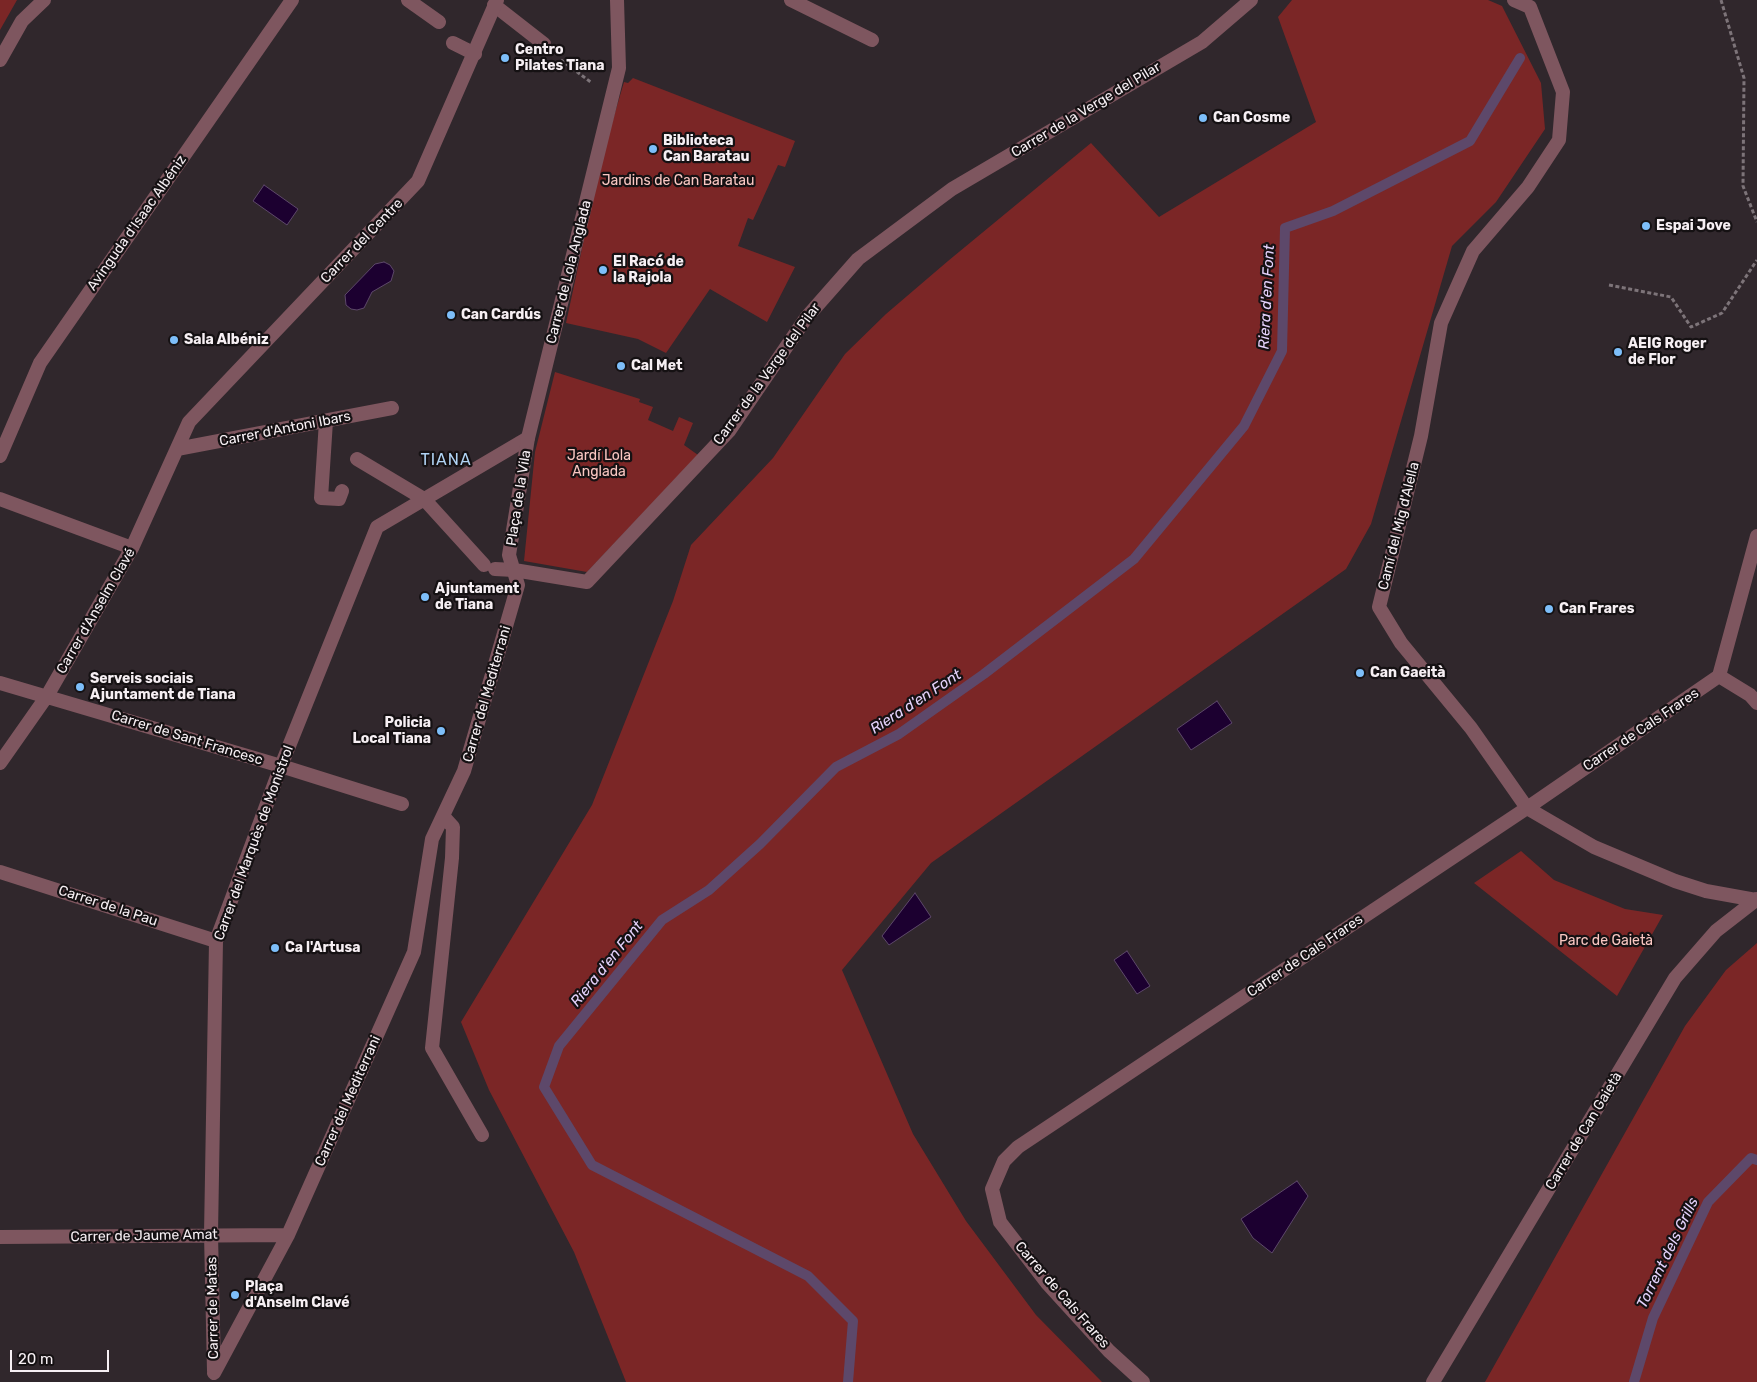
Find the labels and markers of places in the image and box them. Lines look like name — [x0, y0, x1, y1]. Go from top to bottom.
place label: Centro Pilates Tiana — [515, 42, 604, 74]
marker: Centro Pilates Tiana — [499, 52, 511, 64]
place label: Can Cosme — [1213, 110, 1290, 126]
marker: Can Cosme — [1197, 112, 1209, 124]
place label: Biblioteca Can Baratau — [663, 133, 749, 166]
marker: Biblioteca Can Baratau — [647, 143, 659, 155]
place label: Espai Jove — [1656, 218, 1731, 234]
marker: Espai Jove — [1640, 220, 1652, 232]
place label: El Racó de la Rajola — [613, 254, 684, 286]
marker: El Racó de la Rajola — [597, 264, 609, 276]
place label: Can Cardús — [461, 307, 541, 323]
marker: Can Cardús — [445, 309, 457, 321]
place label: Sala Albéniz — [184, 332, 269, 348]
marker: Sala Albéniz — [168, 334, 180, 346]
place label: AEIG Roger de Flor — [1628, 336, 1706, 368]
marker: AEIG Roger de Flor — [1612, 346, 1624, 358]
place label: Cal Met — [631, 358, 682, 374]
marker: Cal Met — [615, 360, 627, 372]
place label: Ajuntament de Tiana — [435, 581, 519, 614]
marker: Ajuntament de Tiana — [419, 591, 431, 603]
place label: Can Frares — [1559, 601, 1634, 617]
marker: Can Frares — [1543, 603, 1555, 615]
place label: Can Gaeità — [1370, 665, 1446, 681]
marker: Can Gaeità — [1354, 667, 1366, 679]
place label: Serveis sociais Ajuntament de Tiana — [90, 671, 236, 704]
marker: Serveis sociais Ajuntament de Tiana — [74, 681, 86, 693]
place label: Policia Local Tiana — [352, 715, 431, 748]
marker: Policia Local Tiana — [435, 725, 447, 737]
place label: Ca l'Artusa — [285, 940, 360, 956]
marker: Ca l'Artusa — [269, 942, 281, 954]
place label: Plaça d'Anselm Clavé — [245, 1279, 349, 1311]
marker: Plaça d'Anselm Clavé — [229, 1289, 241, 1301]

